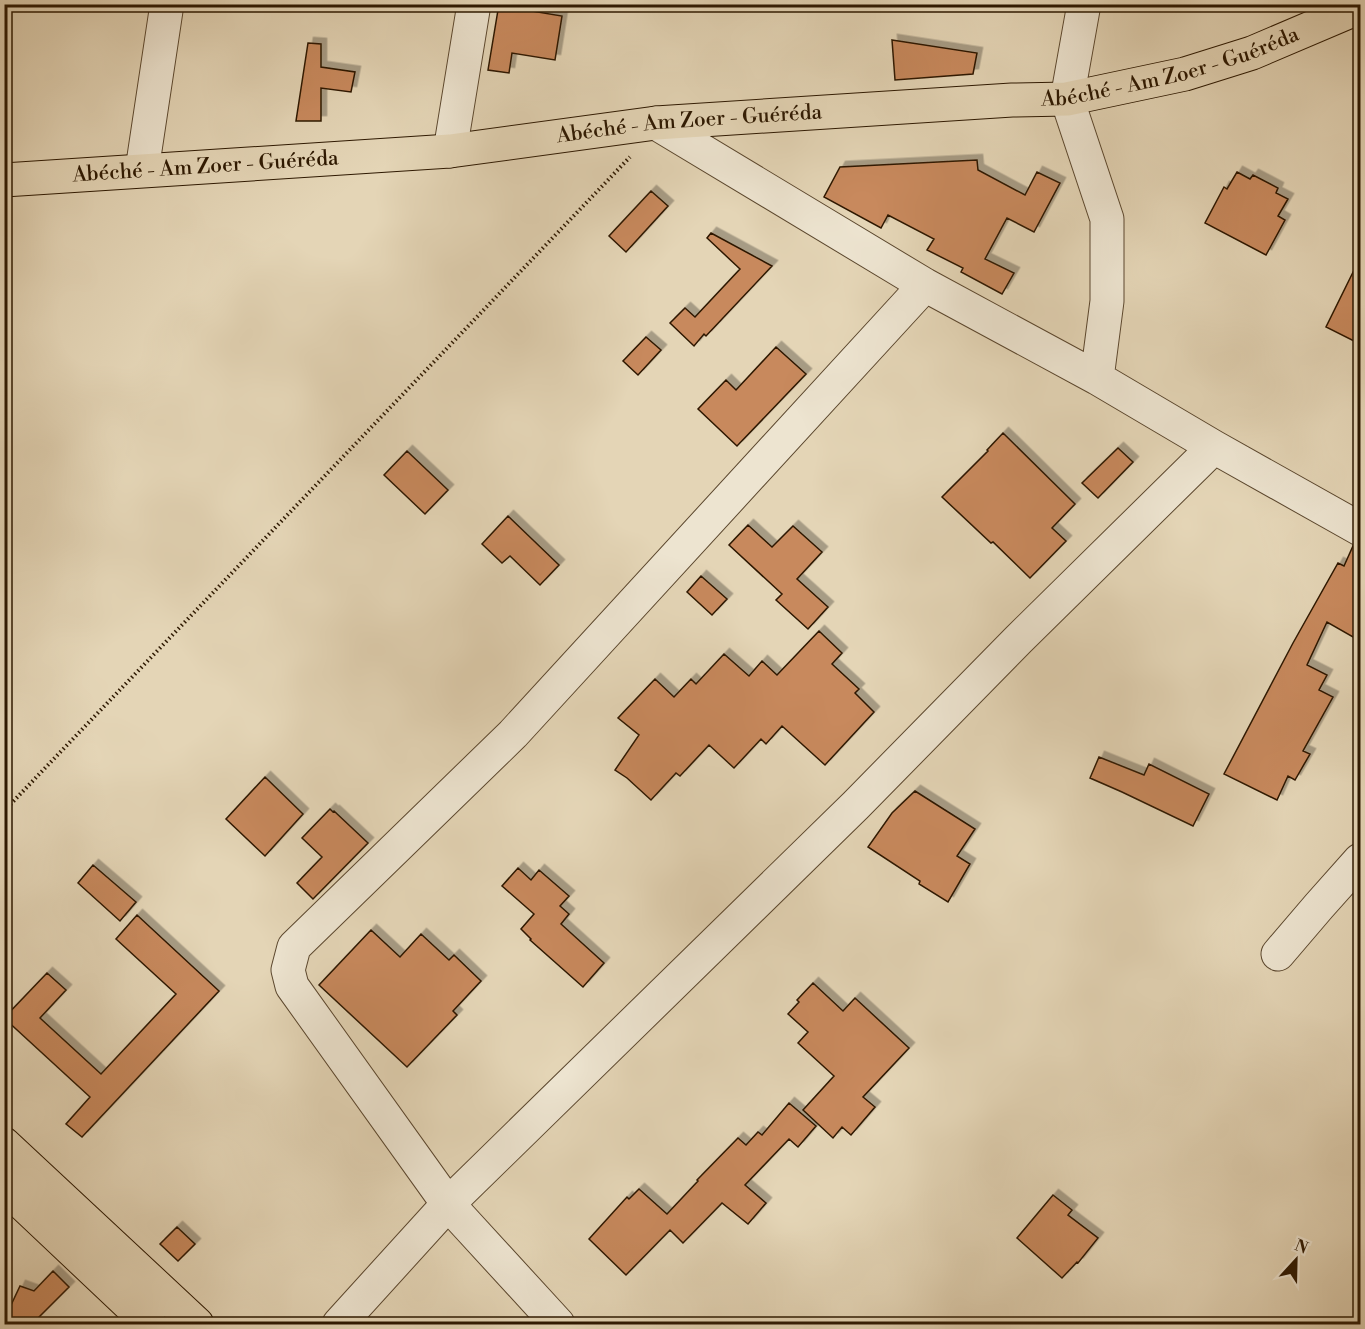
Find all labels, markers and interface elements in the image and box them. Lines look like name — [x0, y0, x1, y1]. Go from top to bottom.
street label: Abéché - Am Zoer - Guéréda — [1040, 21, 1303, 112]
street label: Abéché - Am Zoer - Guéréda — [554, 99, 823, 150]
street label: Abéché - Am Zoer - Guéréda — [71, 145, 340, 189]
north arrow — [1266, 1230, 1326, 1290]
text: N — [1292, 1235, 1311, 1259]

